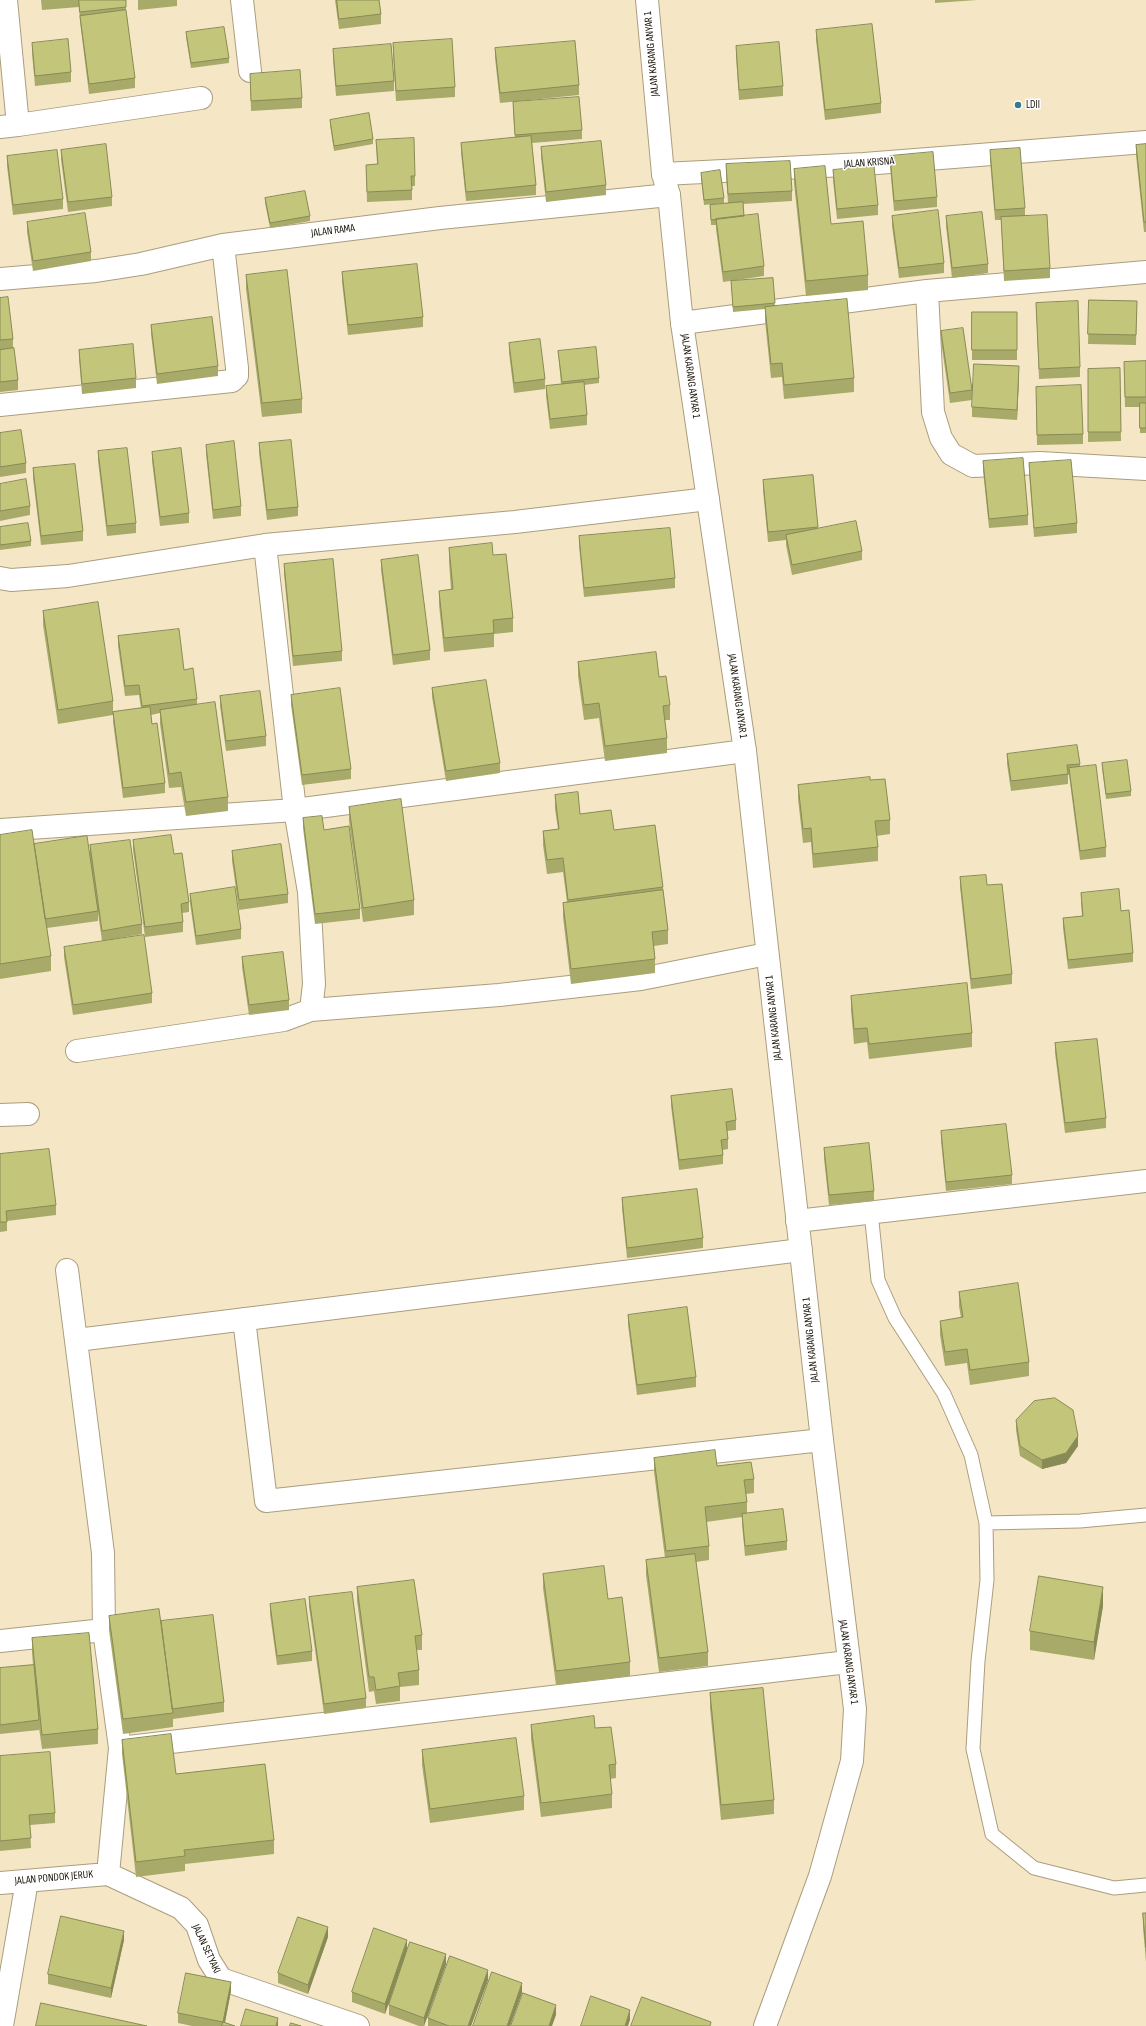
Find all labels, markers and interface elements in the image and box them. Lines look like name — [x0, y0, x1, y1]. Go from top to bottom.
street label: JALAN KARANG ANYAR 1 — [642, 11, 662, 97]
place label: LDII — [1026, 98, 1040, 112]
marker: LDII — [1013, 100, 1023, 110]
street label: JALAN KRISNA — [843, 155, 895, 171]
street label: JALAN RAMA — [310, 222, 356, 240]
street label: JALAN KARANG ANYAR 1 — [678, 333, 702, 419]
street label: JALAN KARANG ANYAR 1 — [725, 653, 749, 739]
street label: JALAN KARANG ANYAR 1 — [763, 975, 785, 1061]
street label: JALAN KARANG ANYAR 1 — [800, 1297, 822, 1383]
street label: JALAN KARANG ANYAR 1 — [836, 1619, 860, 1705]
street label: JALAN PONDOK JERUK — [14, 1868, 94, 1888]
street label: JALAN SETYAKI — [189, 1922, 223, 1976]

